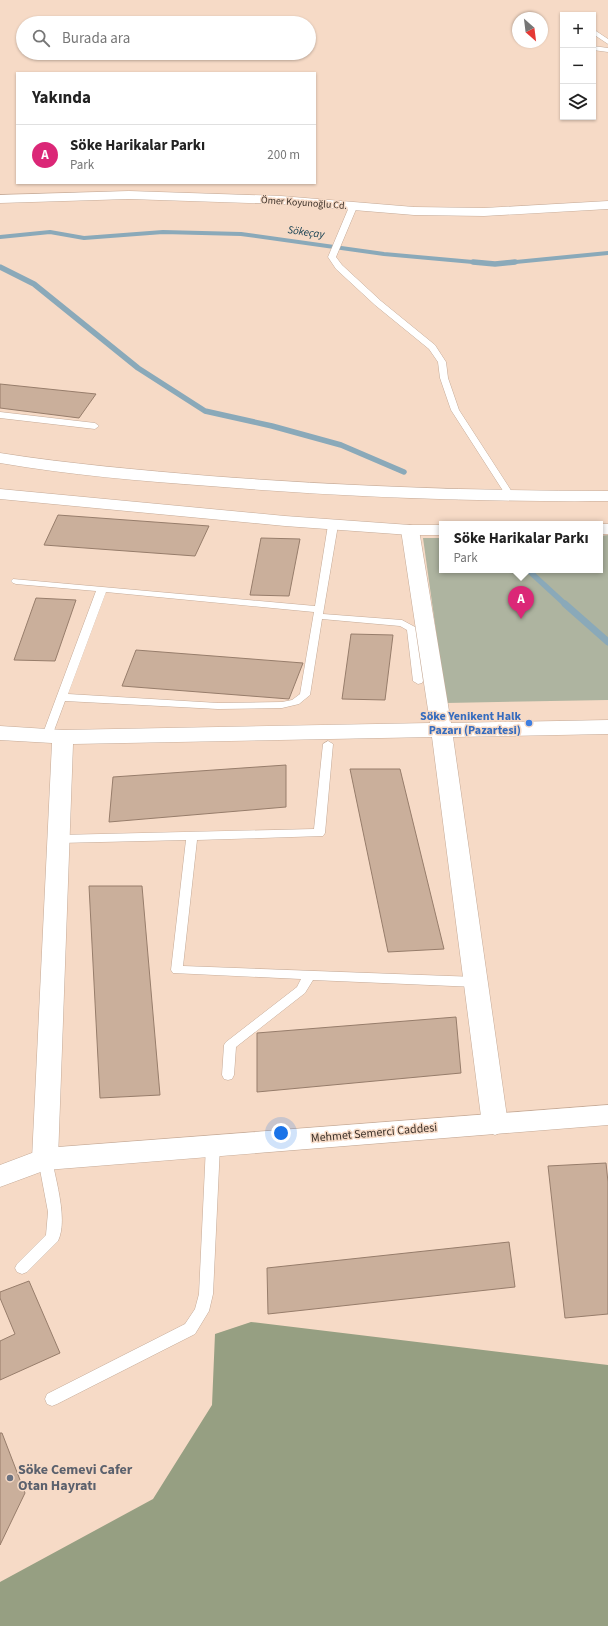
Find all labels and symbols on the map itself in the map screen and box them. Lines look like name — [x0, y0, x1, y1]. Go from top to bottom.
north arrow — [512, 12, 548, 48]
street label: Ömer Koyunoğlu Cd. — [260, 193, 348, 213]
water label: Sökeçay — [287, 222, 326, 242]
pin: A — [508, 586, 534, 619]
place label: Söke Yenikent Halk Pazarı (Pazartesi) — [420, 708, 521, 739]
marker: Söke Yenikent Halk Pazarı (Pazartesi) — [524, 718, 534, 728]
street label: Mehmet Semerci Caddesi — [310, 1119, 438, 1147]
your location — [271, 1123, 291, 1143]
place label: Söke Cemevi Cafer Otan Hayratı — [18, 1460, 133, 1496]
marker: Söke Cemevi Cafer Otan Hayratı — [5, 1473, 15, 1483]

